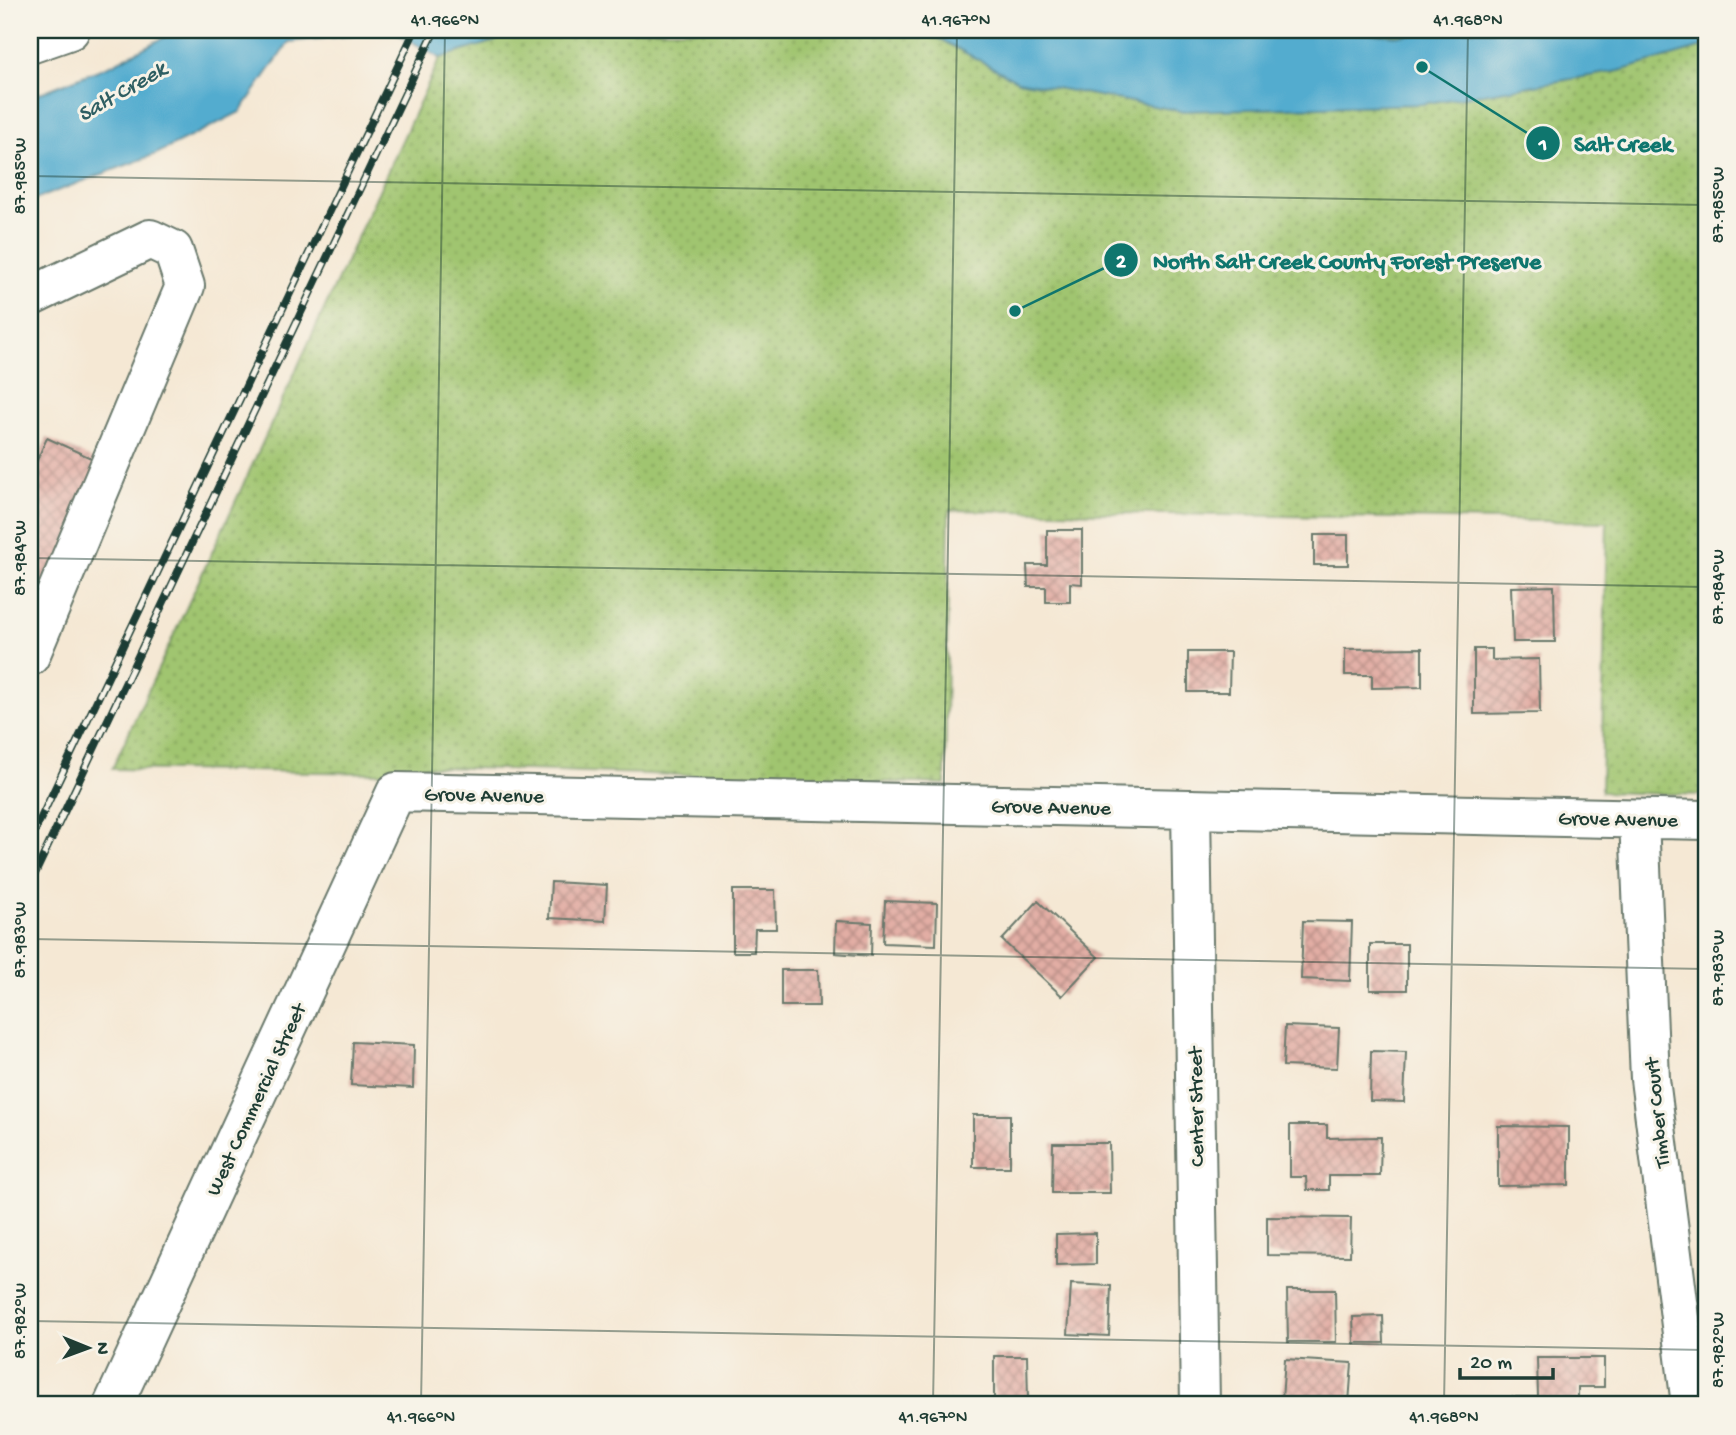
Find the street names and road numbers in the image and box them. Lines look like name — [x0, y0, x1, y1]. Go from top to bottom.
street label: Grove Avenue — [424, 784, 545, 811]
street label: Grove Avenue — [991, 796, 1112, 823]
street label: Grove Avenue — [1558, 808, 1679, 835]
street label: West Commercial Street — [203, 998, 315, 1201]
street label: Center Street — [1185, 1044, 1212, 1167]
street label: Timber Court — [1641, 1054, 1678, 1170]

